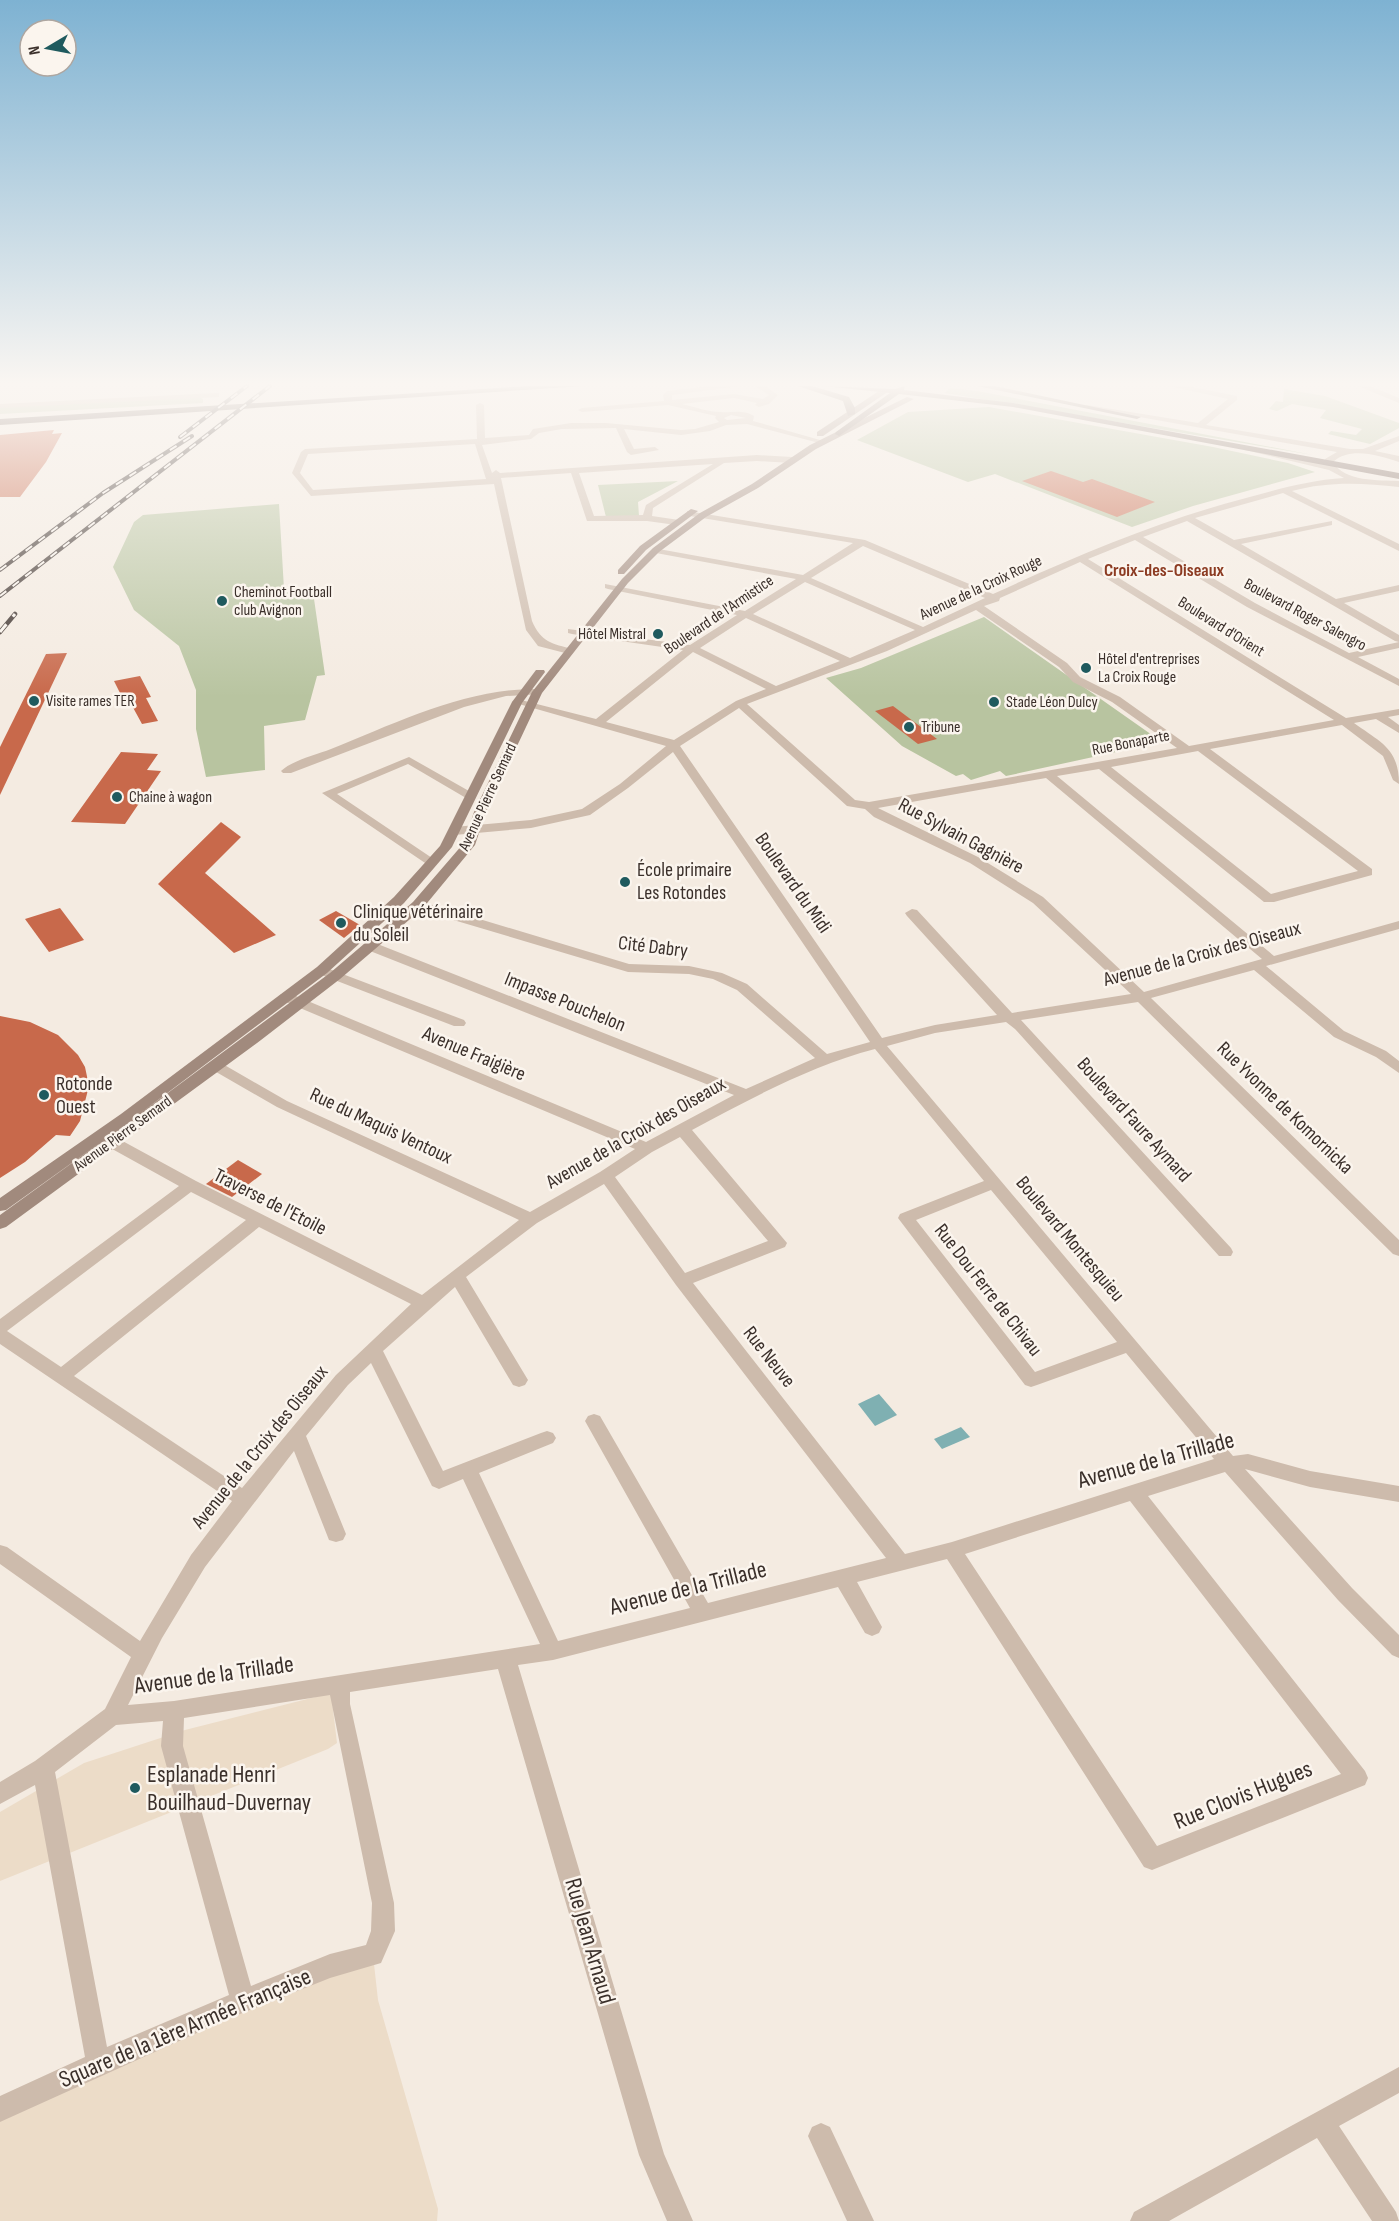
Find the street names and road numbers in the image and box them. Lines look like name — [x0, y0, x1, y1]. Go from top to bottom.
street label: Avenue de la Croix Rouge — [916, 551, 1045, 625]
street label: Boulevard de l'Armistice — [661, 571, 777, 659]
street label: Boulevard Roger Salengro — [1241, 575, 1369, 655]
street label: Boulevard d'Orient — [1174, 593, 1268, 661]
street label: Rue Bonaparte — [1091, 726, 1171, 760]
street label: Avenue Pierre Semard — [454, 740, 521, 855]
street label: Rue Sylvain Gagnière — [894, 793, 1028, 879]
street label: Boulevard du Midi — [750, 828, 836, 938]
street label: Avenue de la Croix des Oiseaux — [1100, 916, 1304, 992]
street label: Cité Dabry — [617, 931, 689, 963]
street label: Impasse Pouchelon — [501, 967, 629, 1037]
street label: Avenue Fraigière — [418, 1021, 529, 1086]
street label: Rue Yvonne de Komornicka — [1212, 1037, 1358, 1179]
street label: Boulevard Faure Aymard — [1072, 1053, 1196, 1187]
street label: Avenue de la Croix des Oiseaux — [541, 1072, 730, 1195]
street label: Rue du Maquis Ventoux — [306, 1083, 456, 1170]
street label: Avenue Pierre Semard — [70, 1092, 176, 1176]
street label: Traverse de l'Etoile — [210, 1163, 330, 1241]
street label: Boulevard Montesquieu — [1011, 1171, 1129, 1307]
street label: Rue Dou Ferre de Chivau — [929, 1219, 1047, 1361]
street label: Rue Neuve — [738, 1322, 800, 1392]
street label: Avenue de la Croix des Oiseaux — [186, 1360, 334, 1534]
street label: Avenue de la Trillade — [1074, 1425, 1237, 1495]
street label: Avenue de la Trillade — [606, 1554, 769, 1622]
street label: Avenue de la Trillade — [131, 1649, 296, 1701]
street label: Rue Clovis Hugues — [1170, 1754, 1316, 1836]
street label: Rue Jean Arnaud — [558, 1875, 622, 2007]
street label: Square de la 1ère Armée Française — [55, 1962, 315, 2094]

